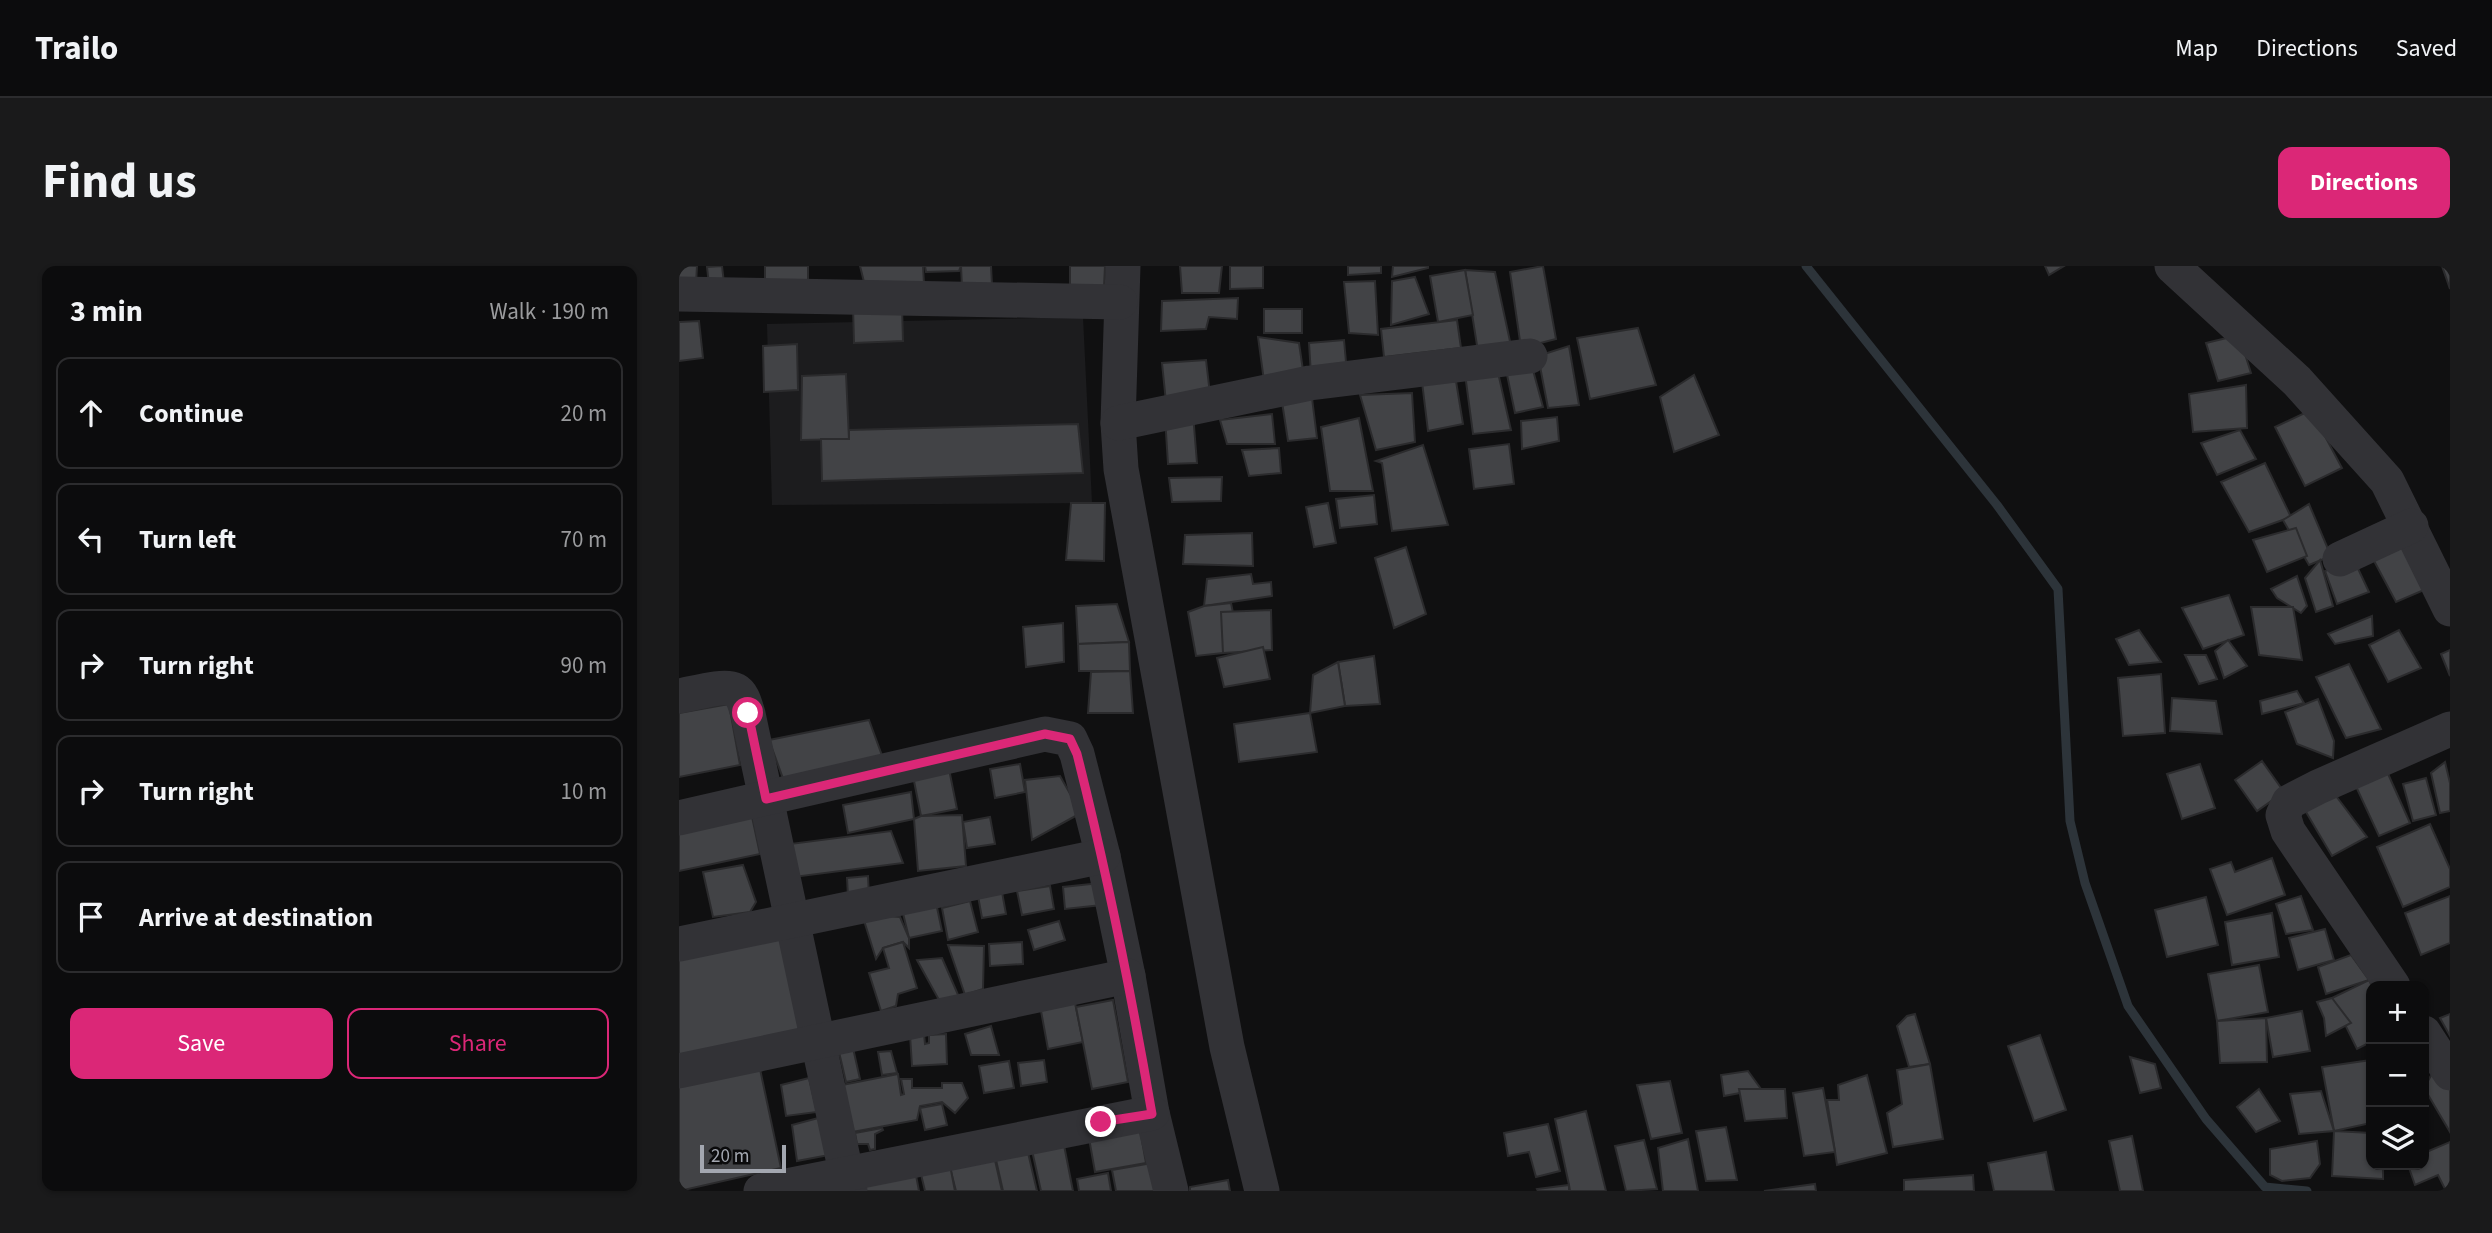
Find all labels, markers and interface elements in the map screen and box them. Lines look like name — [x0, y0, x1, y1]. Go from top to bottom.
text: Trailo — [35, 25, 118, 72]
text: Map — [2175, 31, 2218, 66]
text: Directions — [2256, 31, 2358, 66]
text: Saved — [2396, 31, 2457, 66]
text: Find us — [42, 147, 197, 217]
button: Directions — [2278, 147, 2450, 218]
text: 3 min — [70, 290, 143, 333]
text: Walk · 190 m — [490, 295, 609, 328]
icon: ahead — [72, 394, 110, 432]
text: Continue — [139, 395, 244, 432]
text: 20 m — [560, 397, 607, 430]
icon: left — [72, 520, 110, 558]
text: Turn left — [139, 521, 236, 558]
text: 70 m — [560, 523, 607, 556]
icon: right — [72, 646, 110, 684]
text: Turn right — [139, 647, 254, 684]
text: 90 m — [560, 649, 607, 682]
route start — [732, 697, 763, 728]
icon: right — [72, 772, 110, 810]
text: Turn right — [139, 773, 254, 810]
text: 10 m — [560, 775, 607, 808]
icon: arrive — [72, 898, 110, 936]
text: Arrive at destination — [139, 899, 373, 936]
map controls — [2366, 981, 2429, 1170]
button: + — [2366, 981, 2429, 1044]
button: Save — [70, 1008, 333, 1079]
button: Share — [347, 1008, 609, 1079]
button: − — [2366, 1044, 2429, 1107]
route end — [1085, 1106, 1116, 1137]
button: layers — [2366, 1107, 2429, 1170]
scale bar — [700, 1142, 786, 1174]
text: 20 m — [711, 1143, 749, 1170]

